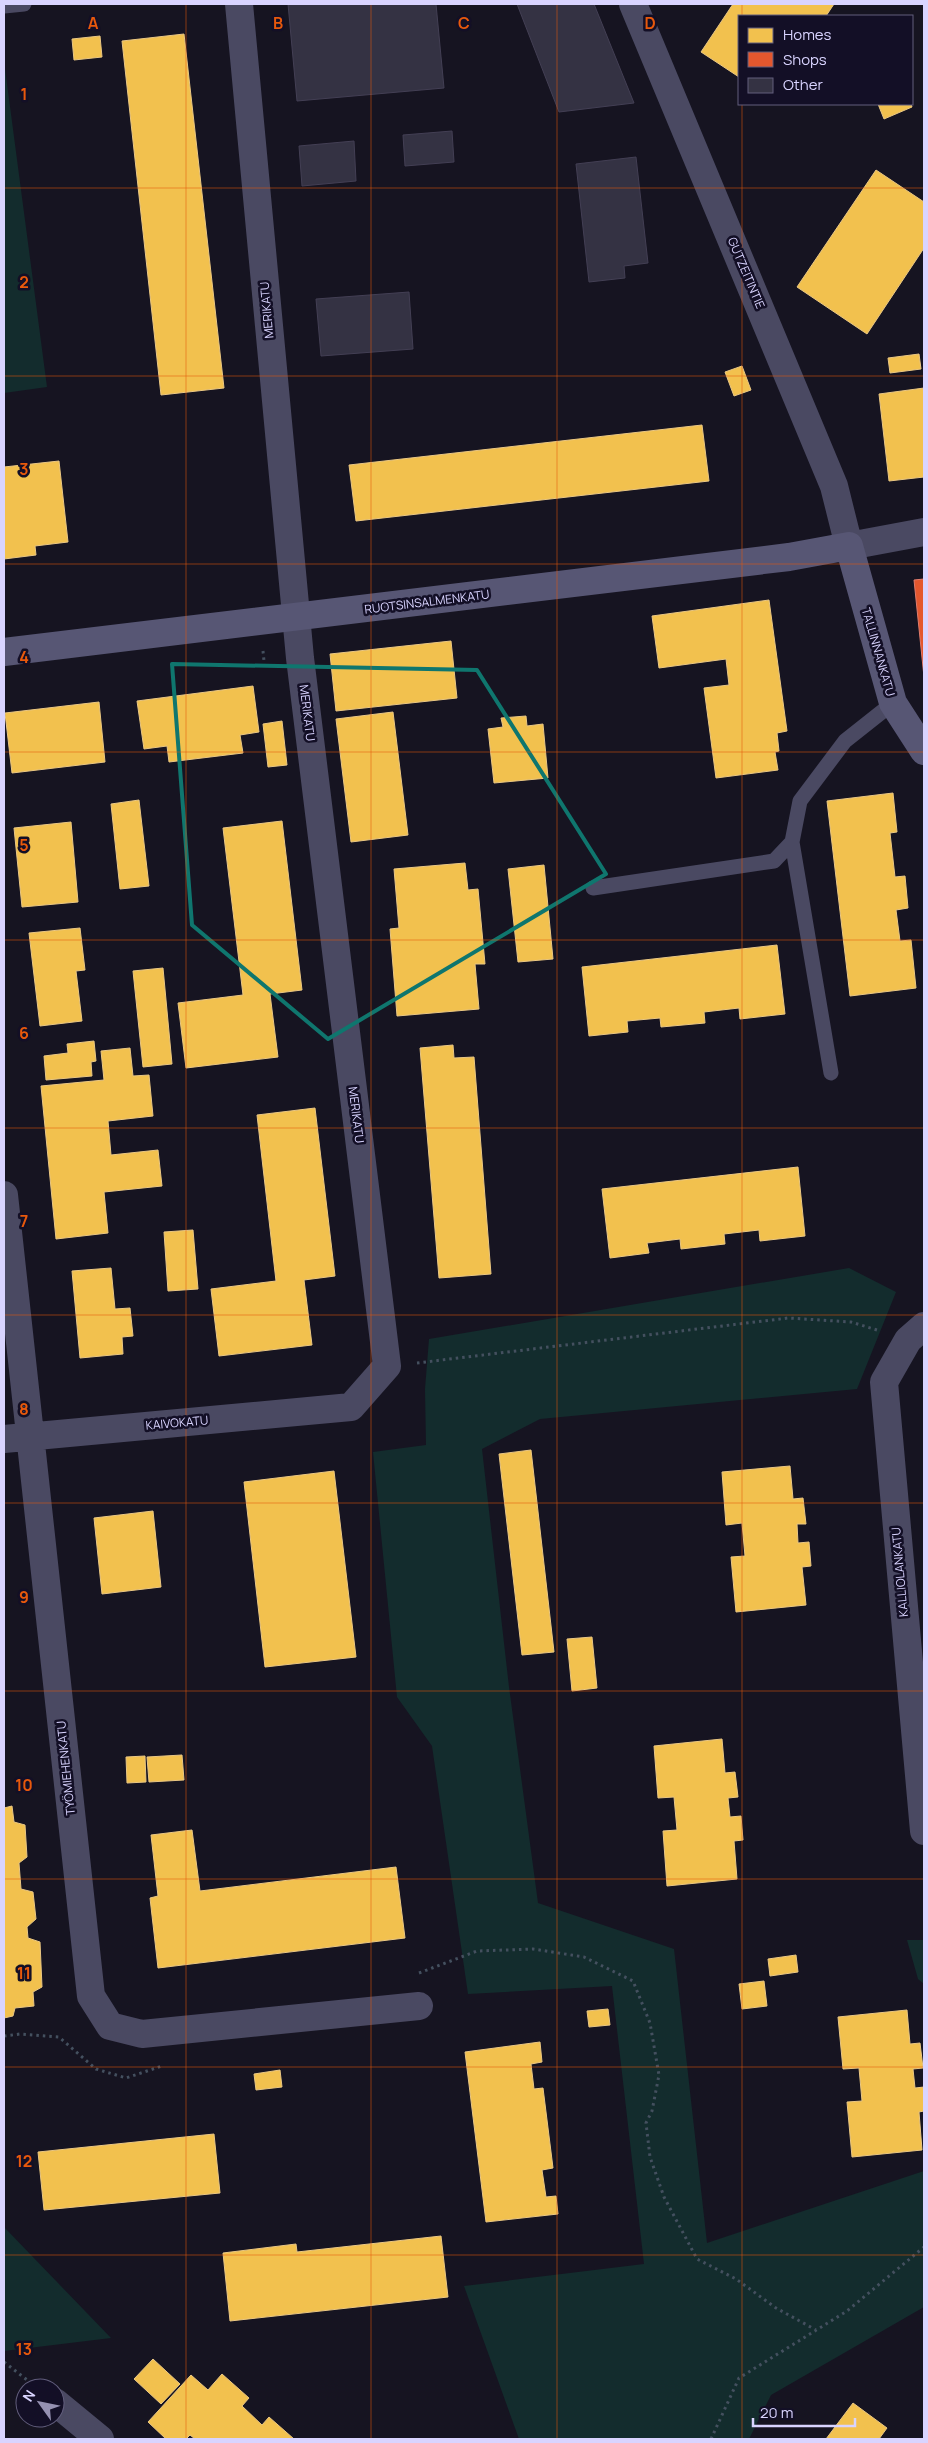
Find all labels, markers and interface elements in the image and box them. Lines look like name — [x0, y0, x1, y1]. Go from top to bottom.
text: A — [88, 12, 99, 34]
text: B — [273, 12, 283, 34]
text: C — [458, 12, 470, 34]
text: D — [644, 12, 656, 34]
legend — [738, 15, 913, 105]
text: Homes — [783, 24, 832, 45]
text: Shops — [783, 49, 827, 70]
text: Other — [783, 74, 824, 95]
text: 1 — [20, 83, 28, 105]
street label: GUTZEITINTIE — [724, 234, 769, 311]
text: 2 — [19, 271, 29, 293]
street label: MERIKATU — [256, 281, 277, 339]
text: 3 — [19, 458, 29, 480]
street label: RUOTSINSALMENKATU — [363, 585, 490, 618]
street label: TALLINNANKATU — [858, 606, 899, 698]
text: 4 — [19, 646, 29, 668]
street label: MERIKATU — [296, 684, 319, 742]
text: 5 — [19, 834, 29, 856]
text: 6 — [19, 1022, 29, 1044]
street label: MERIKATU — [345, 1086, 368, 1144]
text: 7 — [20, 1210, 28, 1232]
text: 8 — [19, 1398, 29, 1420]
street label: KAIVOKATU — [145, 1411, 209, 1434]
street label: KALLIOLANKATU — [887, 1526, 912, 1618]
text: 9 — [19, 1586, 29, 1608]
street label: TYÖMIEHENKATU — [52, 1720, 79, 1816]
text: 10 — [15, 1774, 33, 1796]
text: 11 — [17, 1962, 31, 1984]
text: 12 — [16, 2150, 32, 2172]
text: 13 — [16, 2338, 32, 2360]
north arrow — [15, 2378, 65, 2428]
text: N — [18, 2386, 39, 2405]
scale bar — [753, 2396, 856, 2428]
text: 20 m — [760, 2402, 793, 2423]

